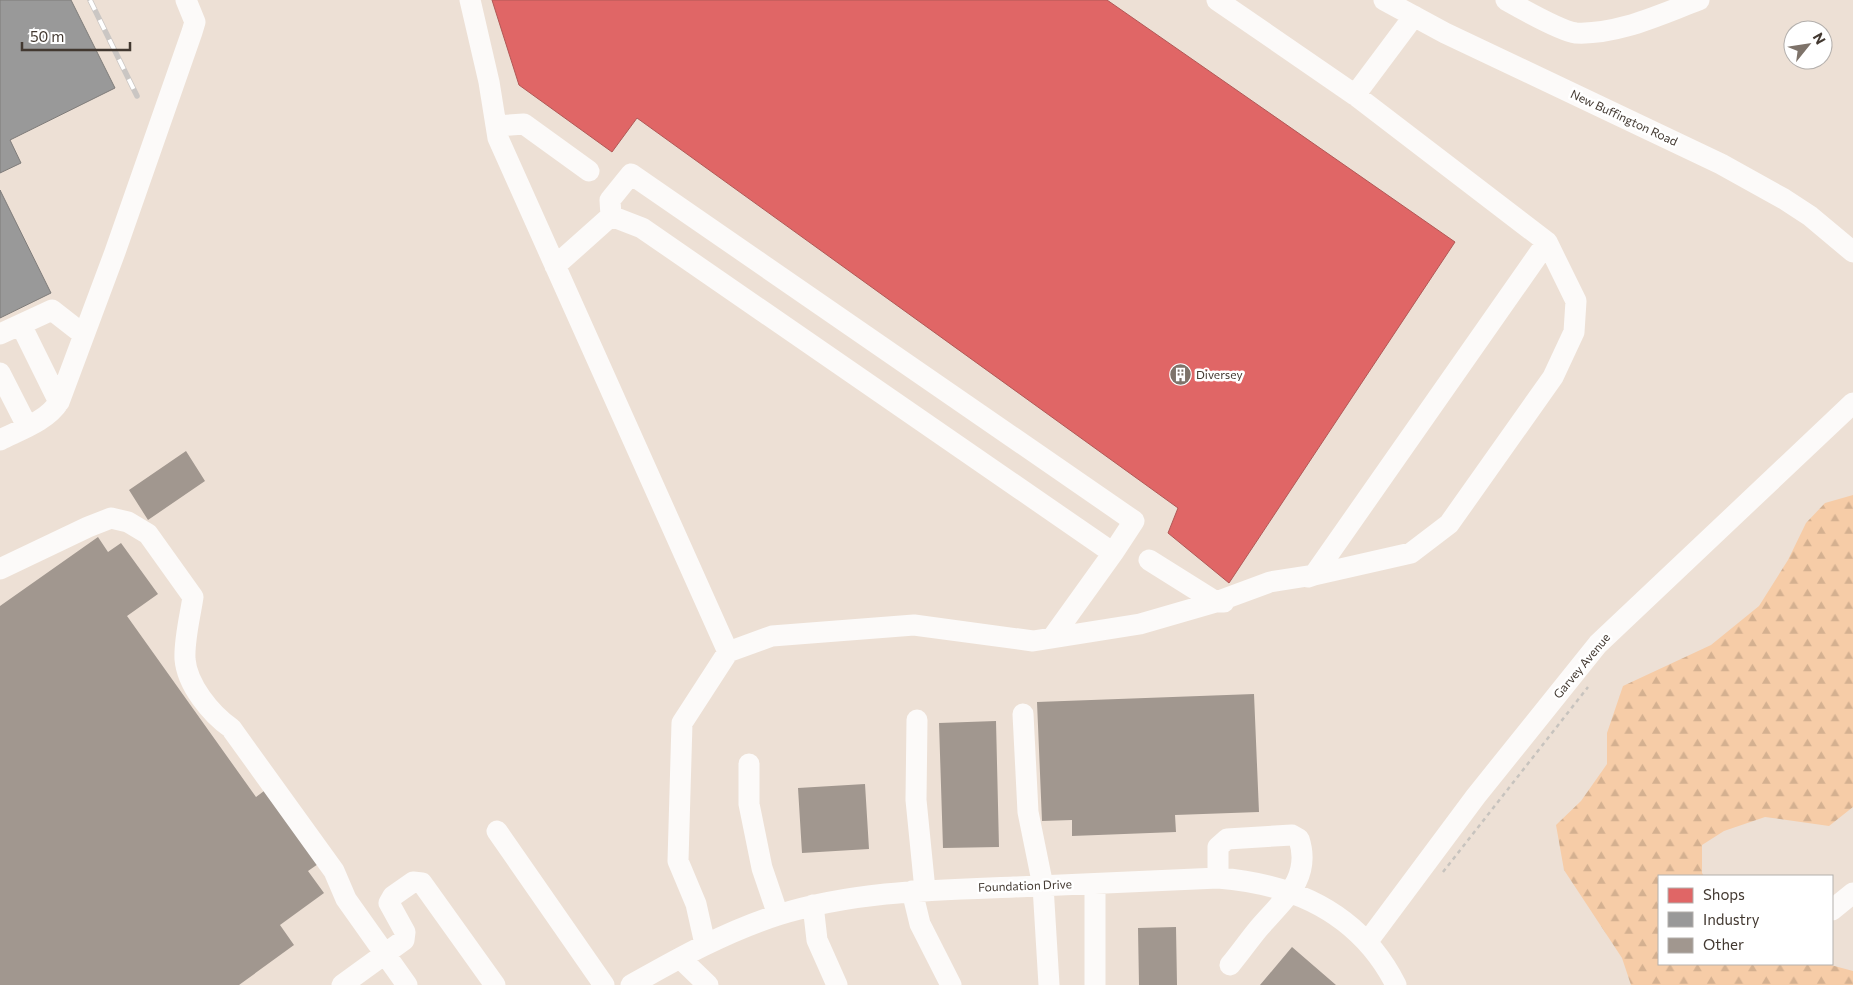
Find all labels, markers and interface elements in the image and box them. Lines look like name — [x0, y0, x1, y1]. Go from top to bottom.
scale bar — [22, 20, 130, 52]
north arrow — [1783, 20, 1833, 70]
text: 50 m — [30, 27, 64, 45]
text: N — [1810, 29, 1830, 47]
street label: New Buffington Road — [1569, 86, 1680, 148]
building icon: Diversey — [1168, 363, 1192, 387]
place label: Diversey — [1196, 367, 1243, 381]
street label: Garvey Avenue — [1550, 630, 1612, 701]
legend — [1658, 875, 1833, 965]
street label: Foundation Drive — [978, 876, 1072, 894]
text: Shops — [1703, 885, 1745, 903]
text: Industry — [1703, 910, 1760, 928]
text: Other — [1703, 935, 1744, 953]

